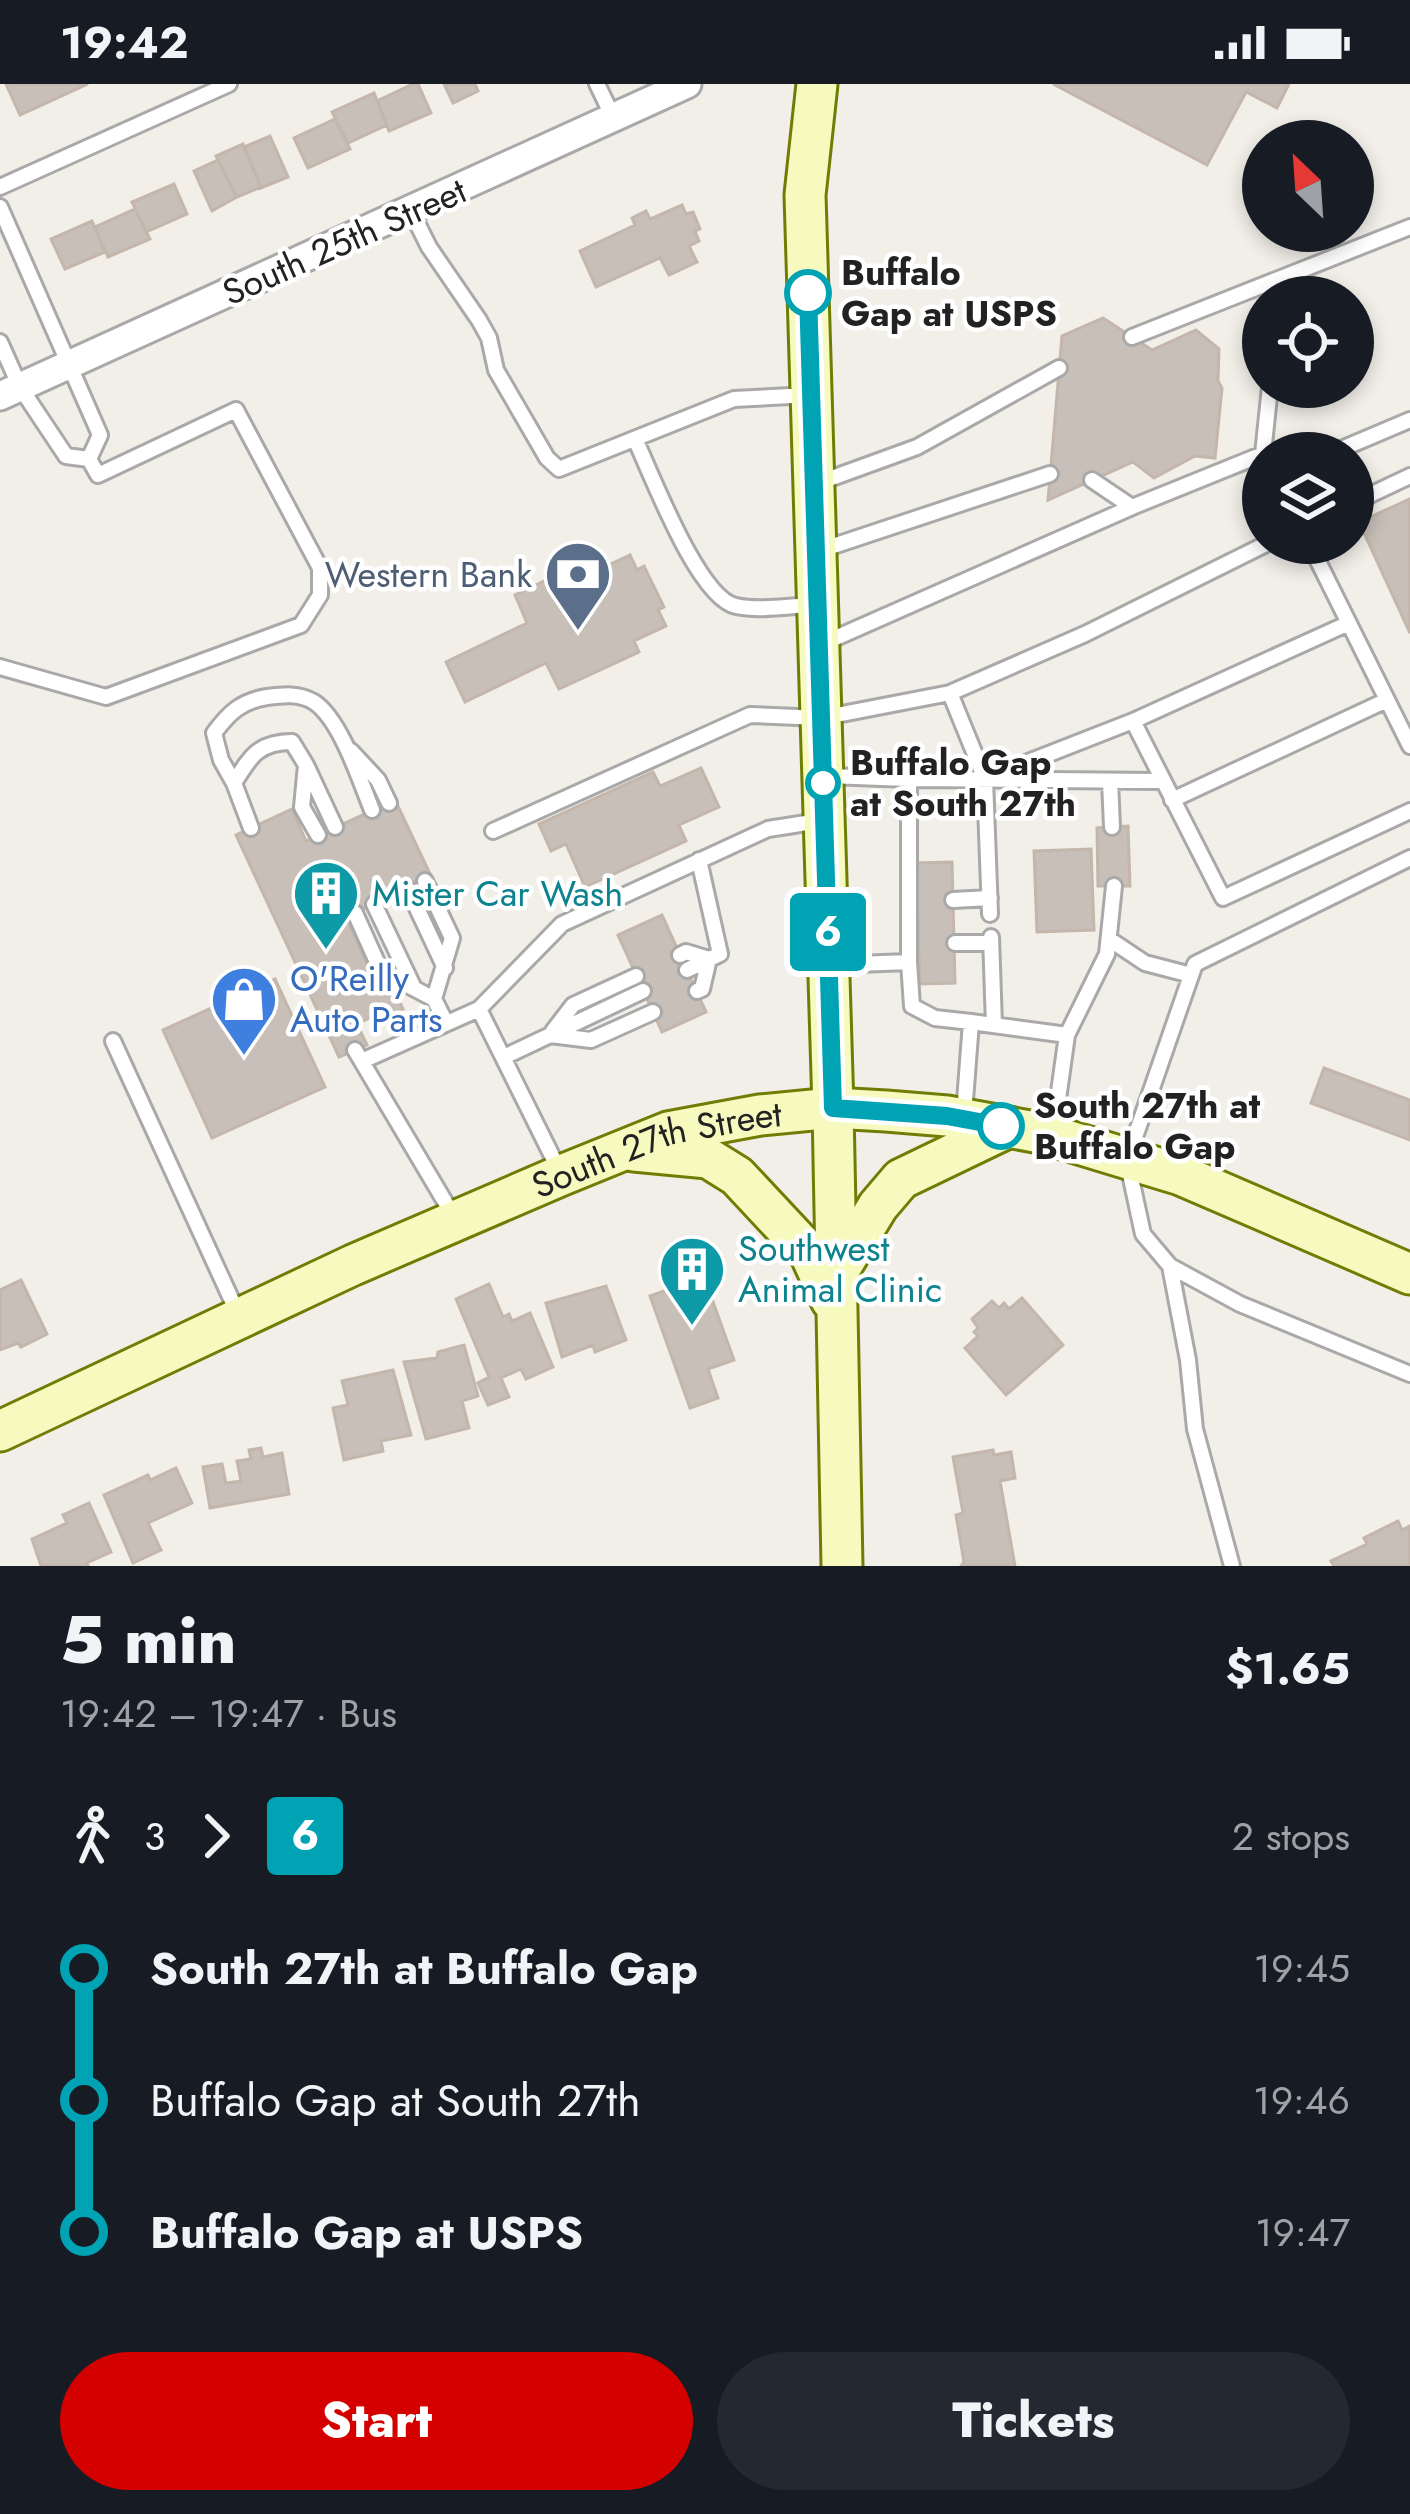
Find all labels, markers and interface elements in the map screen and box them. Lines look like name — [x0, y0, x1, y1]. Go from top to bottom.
text: 19:42 — [60, 10, 188, 75]
north arrow — [1242, 120, 1374, 252]
map controls — [1242, 120, 1374, 564]
street label: South 25th Street — [214, 164, 474, 318]
place label: Buffalo Gap at USPS — [841, 246, 1057, 339]
marker: Buffalo Gap at USPS — [786, 271, 830, 315]
button: locate — [1242, 276, 1374, 408]
button: layers — [1242, 432, 1374, 564]
bank icon: Western Bank — [543, 539, 613, 633]
place label: Western Bank — [325, 548, 532, 600]
place label: Buffalo Gap at South 27th — [850, 736, 1076, 829]
marker: Buffalo Gap at South 27th — [807, 767, 839, 799]
building icon: Mister Car Wash — [291, 858, 361, 952]
place label: Mister Car Wash — [372, 867, 623, 919]
line badge: 6 — [789, 893, 867, 971]
text: 6 — [814, 901, 842, 962]
place label: O'Reilly Auto Parts — [290, 952, 443, 1045]
shop icon: O'Reilly Auto Parts — [209, 964, 279, 1058]
place label: South 27th at Buffalo Gap — [1034, 1079, 1261, 1172]
street label: South 27th Street — [523, 1087, 784, 1211]
marker: South 27th at Buffalo Gap — [979, 1104, 1023, 1148]
place label: Southwest Animal Clinic — [738, 1222, 942, 1315]
building icon: Southwest Animal Clinic — [657, 1234, 727, 1328]
text: 5 min — [60, 1592, 236, 1688]
text: $1.65 — [1225, 1636, 1350, 1701]
text: 19:42 – 19:47 · Bus — [60, 1685, 397, 1742]
icon: walk — [60, 1803, 126, 1869]
icon: forward — [183, 1803, 249, 1869]
text: 6 — [291, 1805, 319, 1866]
text: 3 — [144, 1808, 165, 1865]
text: 2 stops — [1232, 1808, 1350, 1865]
text: South 27th at Buffalo Gap — [150, 1936, 698, 2001]
text: 19:45 — [1254, 1940, 1350, 1997]
text: Buffalo Gap at South 27th — [150, 2068, 641, 2133]
text: 19:46 — [1253, 2072, 1350, 2129]
text: Buffalo Gap at USPS — [150, 2200, 583, 2265]
text: 19:47 — [1255, 2204, 1350, 2261]
button: Start — [60, 2352, 693, 2490]
button: Tickets — [717, 2352, 1350, 2490]

